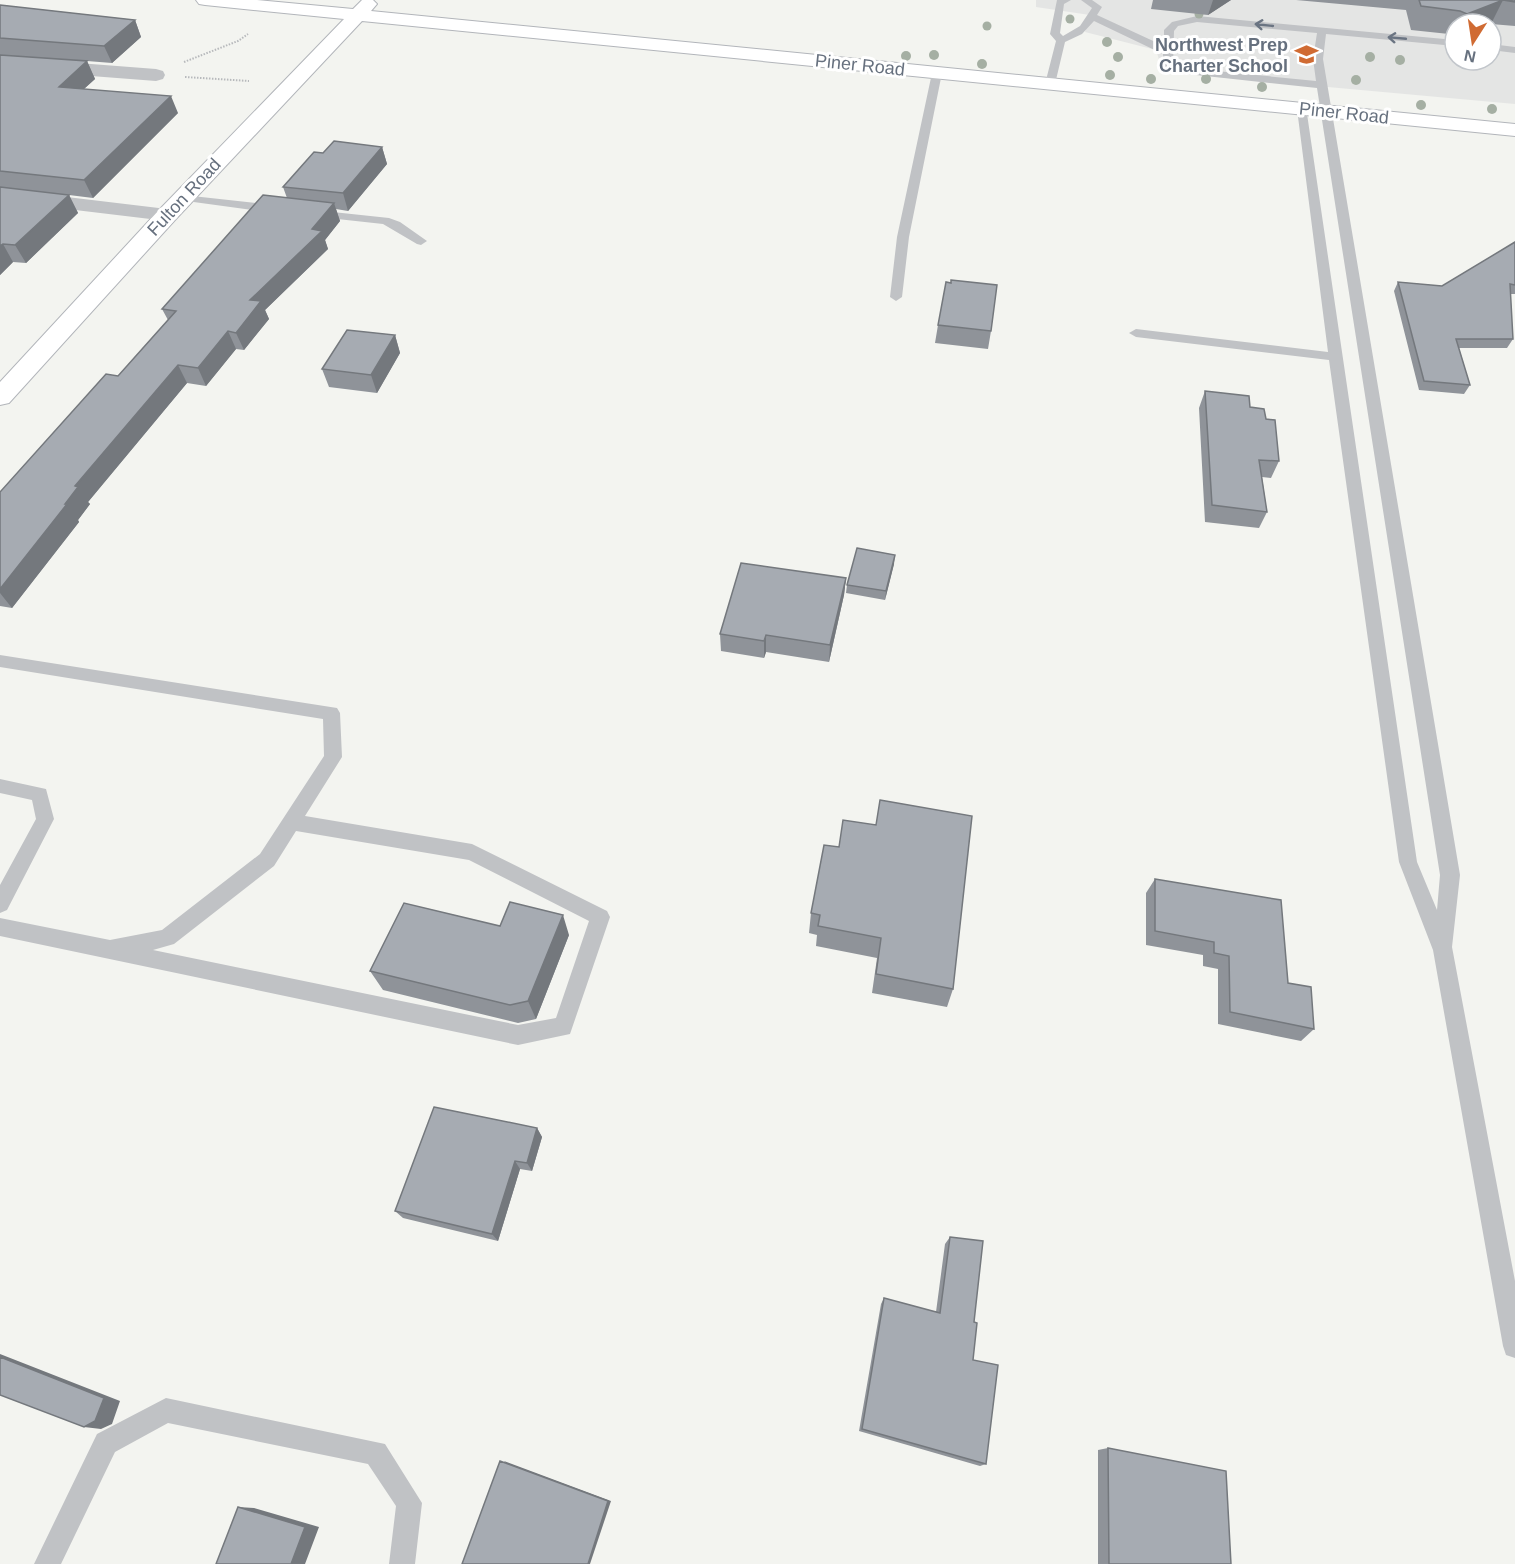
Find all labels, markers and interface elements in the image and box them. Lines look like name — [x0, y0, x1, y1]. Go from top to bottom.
north arrow — [1443, 12, 1503, 72]
one-way arrow — [1254, 19, 1274, 30]
one-way arrow — [1387, 32, 1407, 43]
place label: Northwest Prep Charter School — [1155, 35, 1288, 76]
school or university icon: Northwest Prep Charter School — [1293, 42, 1319, 68]
text: N — [1463, 47, 1477, 66]
street label: Piner Road — [814, 50, 906, 80]
street label: Piner Road — [1298, 98, 1390, 128]
street label: Fulton Road — [143, 154, 225, 240]

